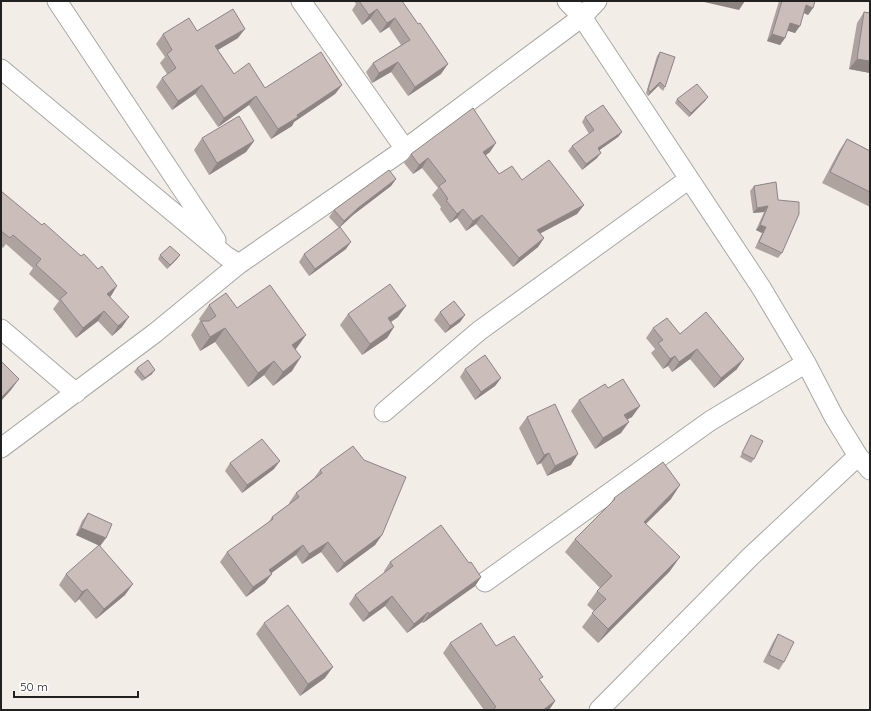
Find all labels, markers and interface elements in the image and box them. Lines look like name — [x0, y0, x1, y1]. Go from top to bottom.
scale bar — [14, 673, 138, 699]
text: 50 m — [20, 679, 48, 694]

